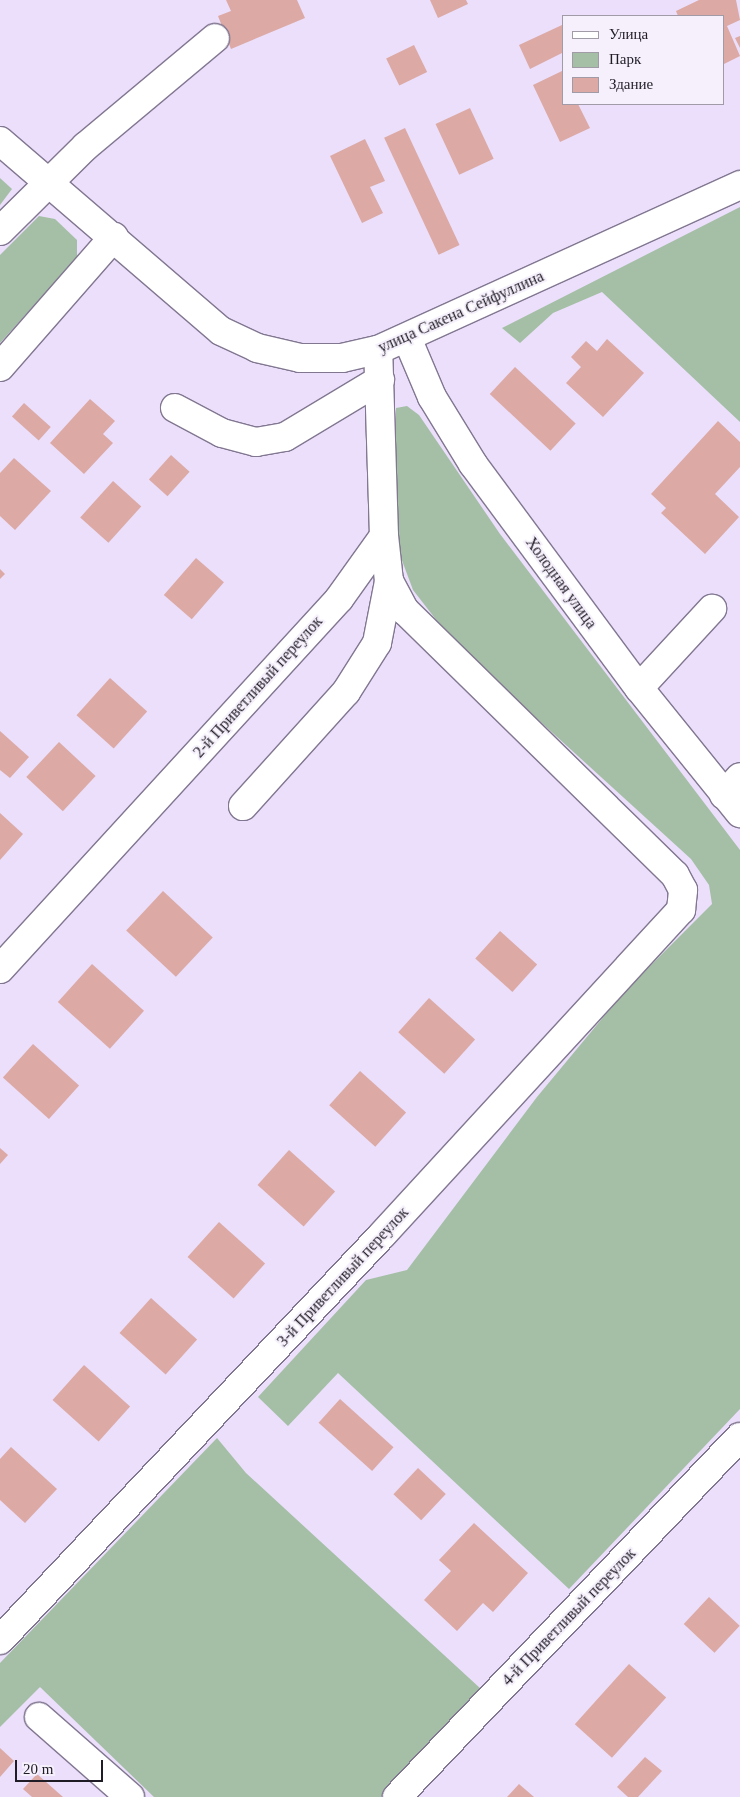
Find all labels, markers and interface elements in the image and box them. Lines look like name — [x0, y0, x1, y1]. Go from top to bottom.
legend — [562, 15, 725, 105]
text: Улица — [609, 26, 648, 42]
text: Парк — [609, 51, 641, 67]
text: Здание — [609, 76, 653, 92]
street label: улица Сакена Сейфуллина — [375, 267, 547, 357]
street label: Холодная улица — [521, 533, 601, 633]
street label: 2-й Приветливый переулок — [189, 612, 327, 762]
street label: 3-й Приветливый переулок — [273, 1203, 413, 1351]
street label: 4-й Приветливый переулок — [498, 1544, 640, 1690]
scale bar — [18, 1750, 105, 1782]
text: 20 m — [23, 1761, 53, 1777]

